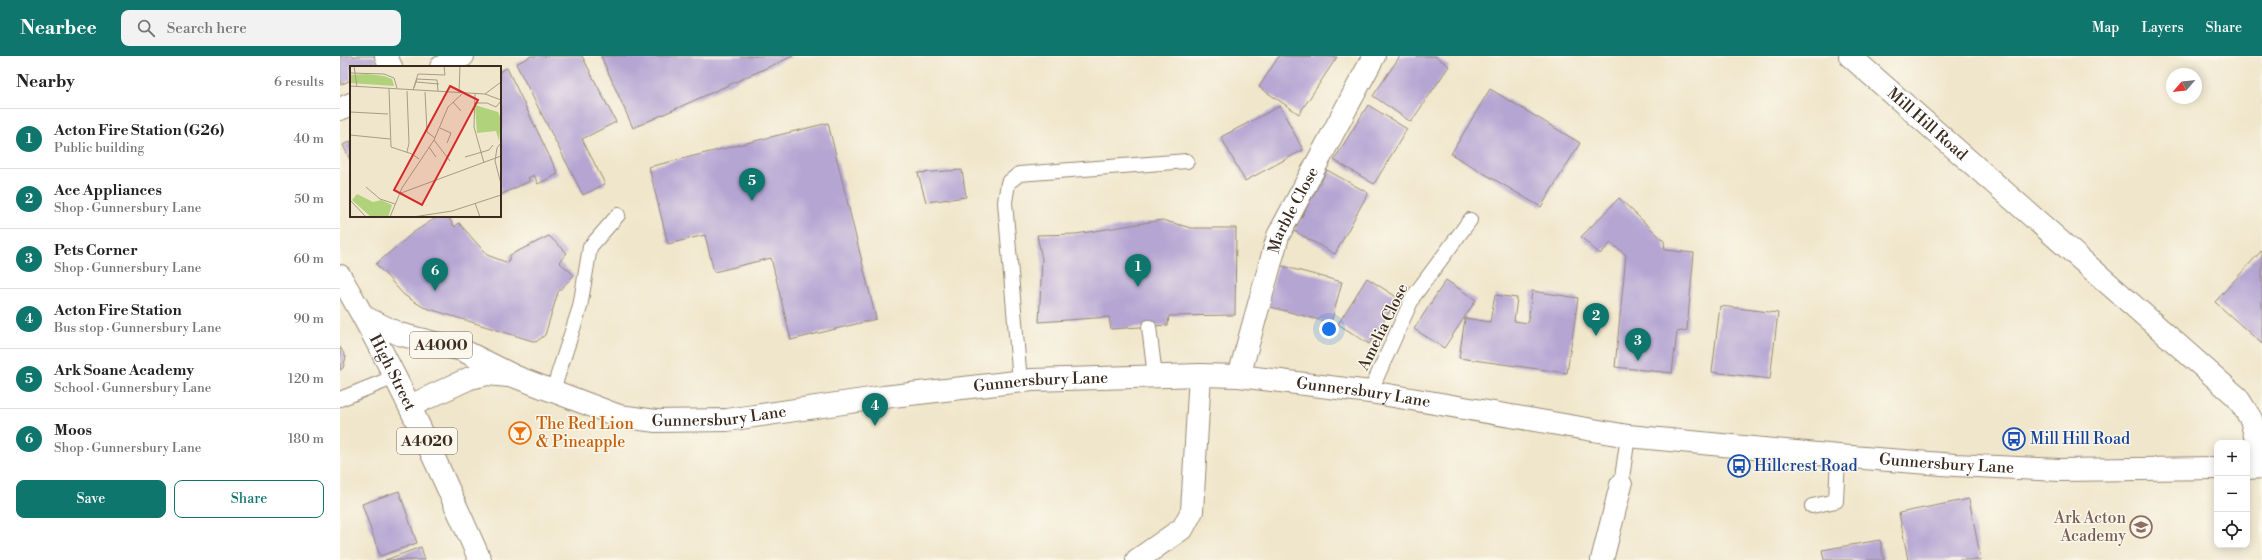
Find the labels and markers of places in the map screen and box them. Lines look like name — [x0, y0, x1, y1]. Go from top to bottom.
pin: 5 — [739, 168, 765, 201]
pin: 1 — [1125, 254, 1151, 287]
pin: 6 — [422, 258, 448, 291]
pin: 2 — [1583, 303, 1609, 336]
pin: 3 — [1625, 328, 1651, 361]
pin: 4 — [862, 393, 888, 426]
place label: The Red Lion & Pineapple — [536, 414, 634, 452]
bar icon: The Red Lion & Pineapple — [507, 420, 533, 446]
bus stop icon: Mill Hill Road — [2001, 426, 2027, 452]
place label: Mill Hill Road — [2030, 429, 2130, 449]
bus stop icon: Hillcrest Road — [1726, 453, 1752, 479]
place label: Hillcrest Road — [1754, 456, 1858, 476]
place label: Ark Acton Academy — [2053, 508, 2126, 546]
school or university icon: Ark Acton Academy — [2128, 514, 2154, 540]

